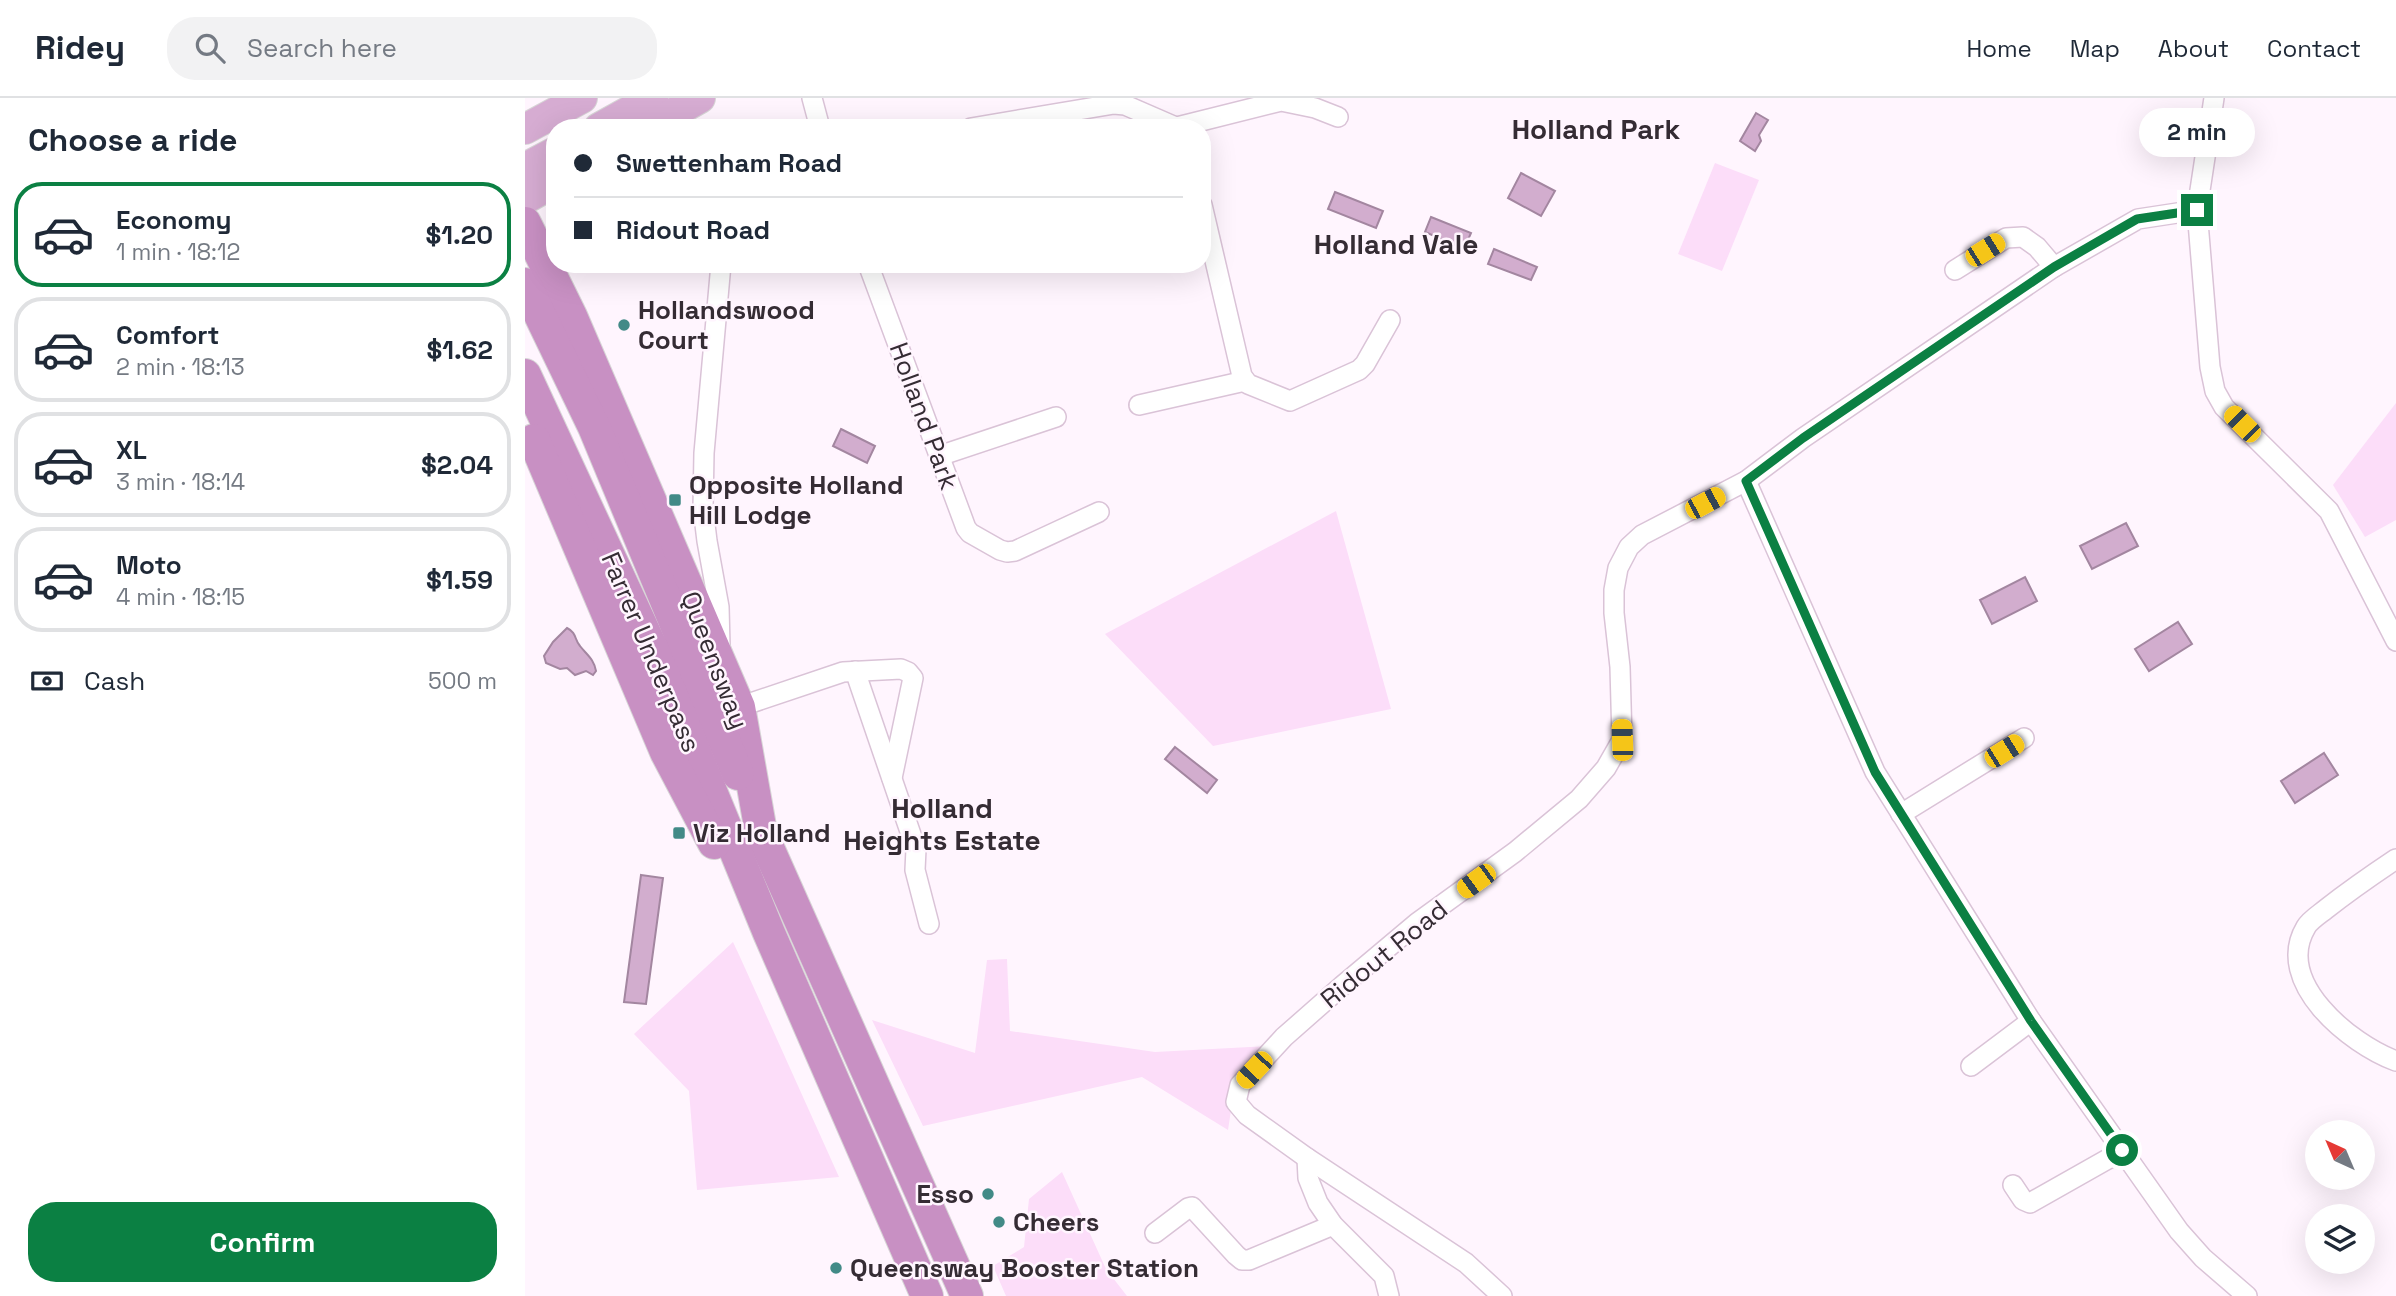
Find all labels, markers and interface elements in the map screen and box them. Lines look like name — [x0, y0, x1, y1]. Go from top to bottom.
search box — [167, 17, 657, 80]
text: Ridey — [35, 27, 125, 69]
icon: search — [191, 29, 229, 67]
text: Search here — [247, 31, 397, 65]
text: Home — [1966, 33, 2032, 64]
text: Map — [2070, 33, 2120, 64]
text: About — [2158, 33, 2229, 64]
text: Contact — [2267, 33, 2361, 64]
callout: 2 min — [2139, 108, 2255, 158]
district label: Holland Park — [1512, 111, 1680, 147]
text: 2 min — [2167, 117, 2227, 147]
text: Choose a ride — [28, 120, 238, 160]
text: Swettenham Road — [616, 146, 842, 180]
route end — [2181, 194, 2213, 226]
icon: car — [32, 203, 95, 266]
text: Economy — [116, 203, 232, 237]
text: Ridout Road — [616, 213, 770, 247]
text: $1.20 — [425, 218, 493, 252]
district label: Holland Vale — [1314, 226, 1478, 262]
car — [1962, 230, 2009, 270]
text: 1 min · 18:12 — [116, 237, 240, 267]
place label: Hollandswood Court — [638, 293, 815, 357]
marker: Hollandswood Court — [616, 317, 632, 333]
icon: car — [32, 318, 95, 381]
text: Comfort — [116, 318, 219, 352]
text: $1.62 — [427, 333, 493, 367]
street label: Holland Park — [882, 338, 966, 494]
text: 2 min · 18:13 — [116, 352, 245, 382]
car — [2220, 402, 2265, 446]
icon: car — [32, 433, 95, 496]
text: XL — [116, 433, 147, 467]
text: $2.04 — [421, 448, 493, 482]
text: 3 min · 18:14 — [116, 467, 245, 497]
place label: Opposite Holland Hill Lodge — [689, 468, 904, 532]
car — [1682, 484, 1729, 522]
marker: Opposite Holland Hill Lodge — [667, 492, 683, 508]
street label: Farrer Underpass — [594, 547, 708, 757]
icon: car — [32, 548, 95, 611]
text: Moto — [116, 548, 182, 582]
text: $1.59 — [426, 563, 493, 597]
text: 4 min · 18:15 — [116, 582, 245, 612]
street label: Queensway — [673, 586, 757, 734]
icon: cash — [28, 662, 66, 700]
text: Cash — [84, 664, 145, 698]
text: 500 m — [428, 666, 497, 696]
car — [1611, 719, 1634, 761]
car — [1981, 731, 2028, 771]
district label: Holland Heights Estate — [843, 790, 1041, 858]
place label: Viz Holland — [693, 816, 831, 850]
marker: Viz Holland — [671, 825, 687, 841]
car — [1453, 860, 1500, 902]
street label: Ridout Road — [1313, 892, 1455, 1016]
car — [1232, 1047, 1277, 1093]
north arrow — [2305, 1120, 2375, 1190]
map controls — [2305, 1120, 2375, 1274]
route start — [2106, 1134, 2138, 1166]
place label: Esso — [916, 1177, 974, 1211]
marker: Esso — [980, 1186, 996, 1202]
button: Confirm — [28, 1202, 497, 1282]
button: layers — [2305, 1204, 2375, 1274]
place label: Cheers — [1013, 1205, 1099, 1239]
marker: Cheers — [991, 1214, 1007, 1230]
place label: Queensway Booster Station — [850, 1251, 1199, 1285]
marker: Queensway Booster Station — [828, 1260, 844, 1276]

